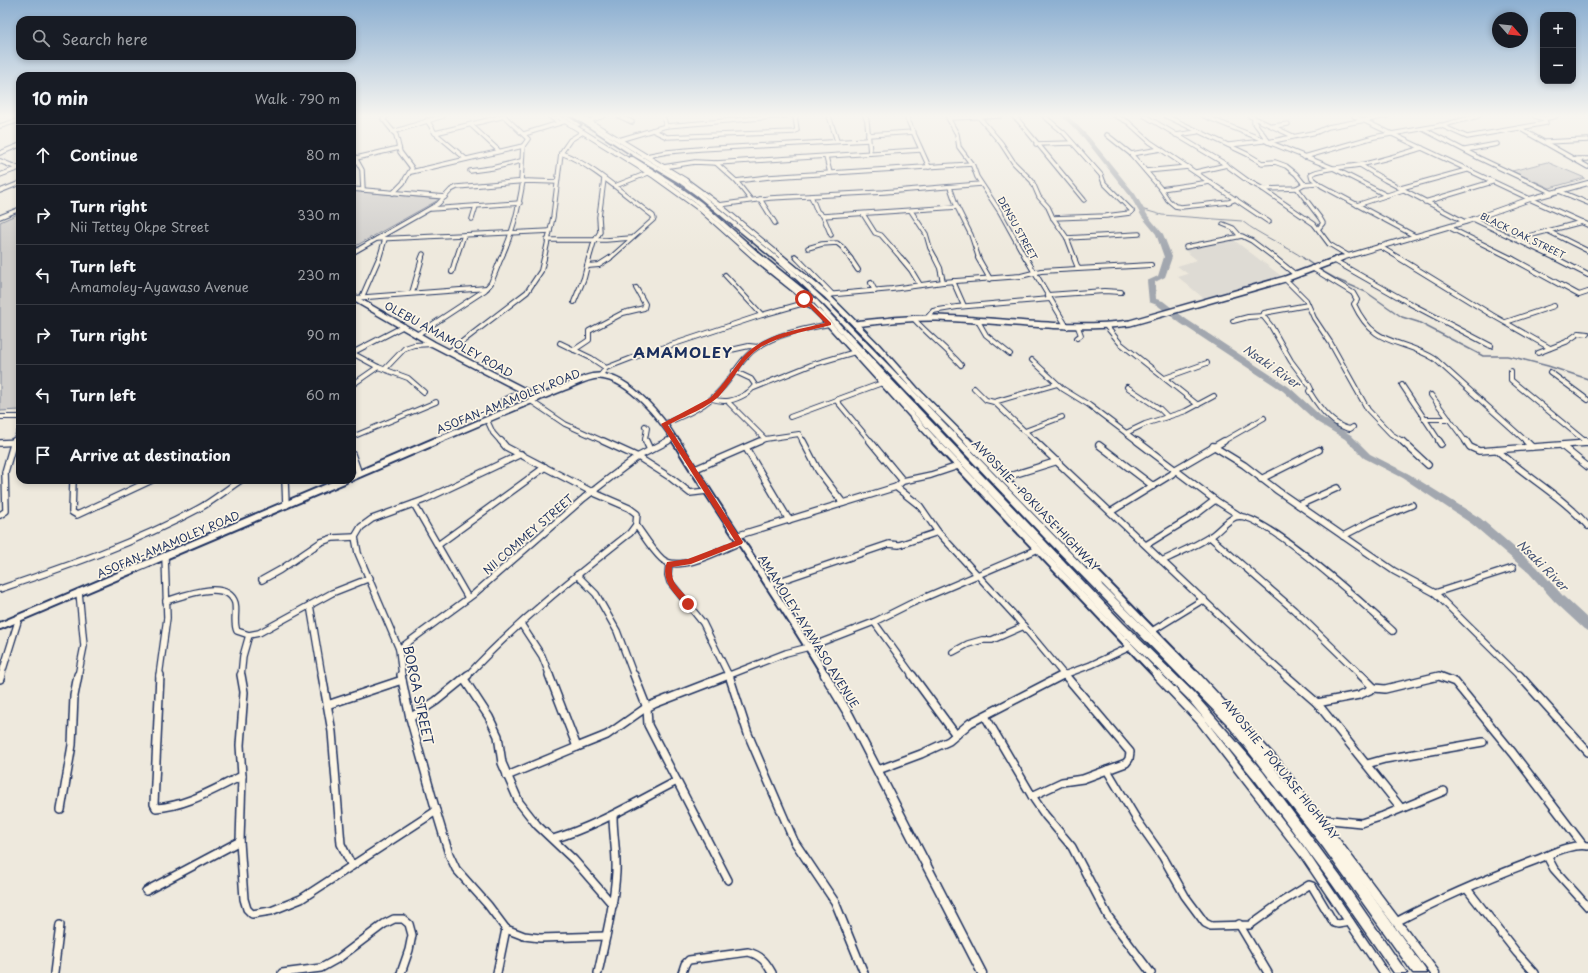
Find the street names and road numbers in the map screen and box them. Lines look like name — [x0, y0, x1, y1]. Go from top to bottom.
street label: DENSU STREET — [995, 194, 1042, 263]
street label: BLACK OAK STREET — [1478, 208, 1569, 262]
street label: OLEBU AMAMOLEY ROAD — [382, 297, 516, 381]
street label: ASOFAN-AMAMOLEY ROAD — [433, 364, 583, 438]
street label: AWOSHIE - POKUASE HIGHWAY — [968, 435, 1104, 575]
street label: NII COMMEY STREET — [479, 489, 577, 578]
street label: ASOFAN-AMAMOLEY ROAD — [94, 506, 242, 582]
street label: AMAMOLEY-AYAWASO AVENUE — [755, 551, 863, 711]
street label: BORGA STREET — [399, 644, 439, 746]
street label: AWOSHIE - POKUASE HIGHWAY — [1219, 695, 1343, 843]

